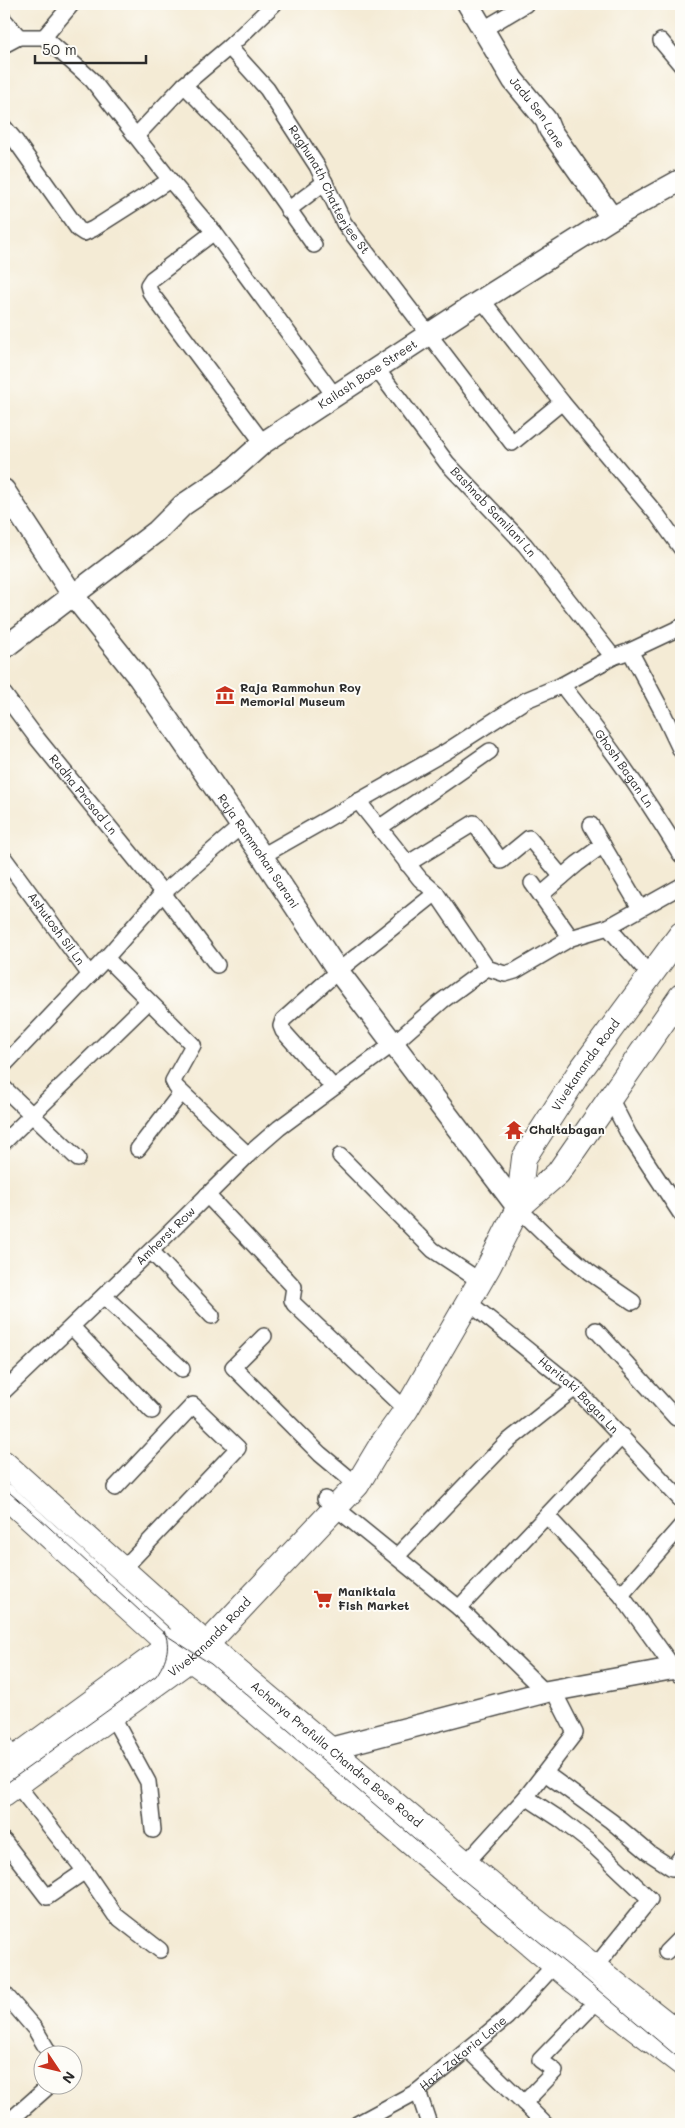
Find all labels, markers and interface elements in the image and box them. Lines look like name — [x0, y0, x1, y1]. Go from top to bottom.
scale bar — [35, 32, 146, 64]
text: 50 m — [42, 39, 77, 59]
street label: Jadu Sen Lane — [507, 73, 569, 151]
street label: Raghunath Chatterjee St — [285, 122, 374, 257]
street label: Kailash Bose Street — [314, 335, 420, 412]
street label: Bashnab Samilani Ln — [448, 463, 540, 560]
place label: Raja Rammohun Roy Memorial Museum — [240, 679, 362, 709]
museum icon: Raja Rammohun Roy Memorial Museum — [214, 684, 236, 706]
street label: Ghosh Bagan Ln — [592, 726, 658, 810]
street label: Radha Prosad Ln — [46, 751, 121, 838]
street label: Raja Rammohan Sarani — [214, 790, 303, 911]
street label: Ashutosh Sil Ln — [25, 889, 89, 968]
street label: Vivekananda Road — [547, 1015, 623, 1114]
temple icon: Chaltabagan — [503, 1119, 525, 1141]
place label: Chaltabagan — [529, 1121, 605, 1137]
street label: Amherst Row — [132, 1203, 198, 1268]
street label: Haritaki Bagan Ln — [535, 1353, 623, 1436]
place label: Maniktala Fish Market — [338, 1583, 409, 1613]
supermarket icon: Maniktala Fish Market — [312, 1588, 334, 1610]
street label: Vivekananda Road — [164, 1593, 254, 1680]
street label: Acharya Prafulla Chandra Bose Road — [248, 1677, 426, 1830]
street label: Hazi Zakaria Lane — [416, 2012, 509, 2094]
north arrow — [32, 2046, 82, 2096]
text: N — [58, 2068, 80, 2088]

